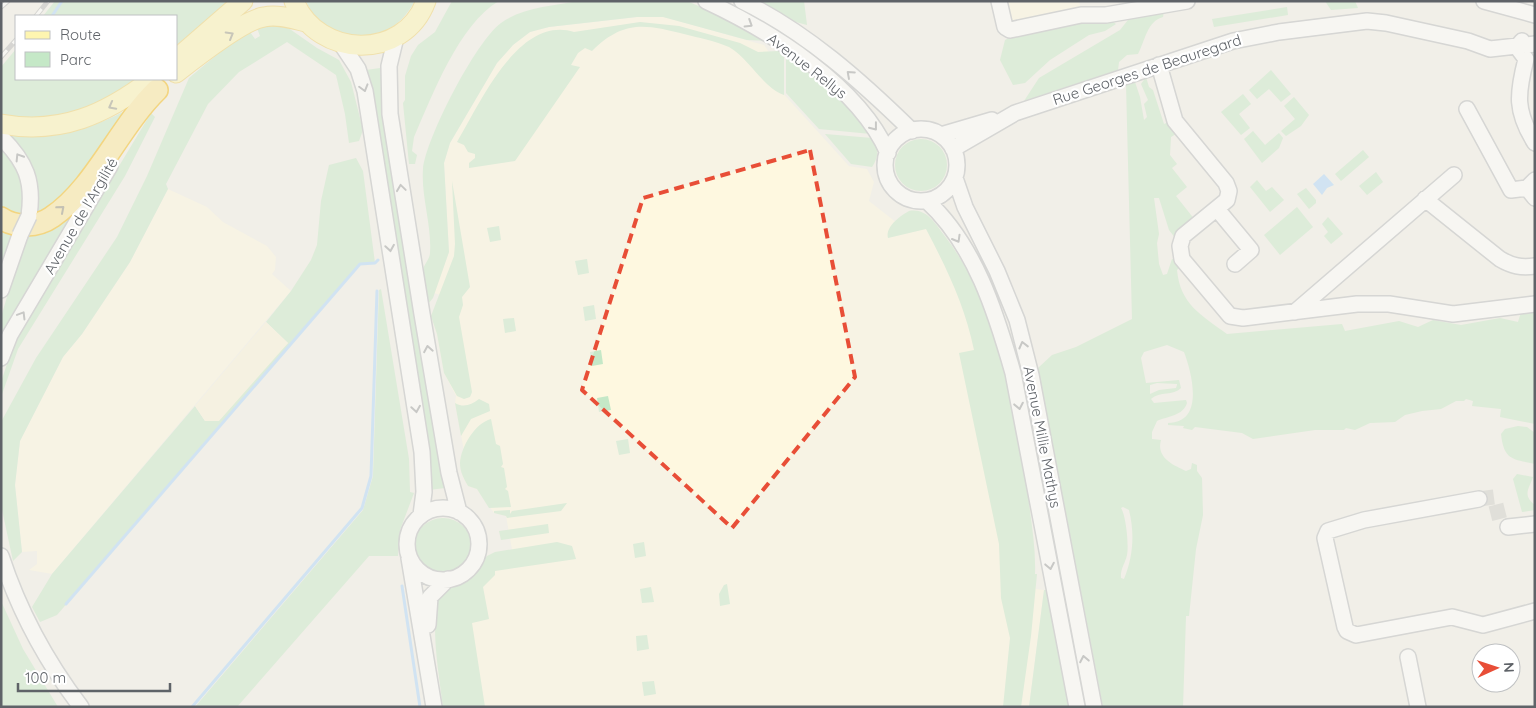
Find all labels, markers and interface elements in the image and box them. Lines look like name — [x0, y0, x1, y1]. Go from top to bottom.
legend — [15, 15, 178, 80]
one-way arrow — [744, 18, 753, 27]
text: Route — [60, 25, 101, 44]
street label: Avenue Rellys — [764, 29, 851, 103]
street label: Rue Georges de Beauregard — [1050, 30, 1244, 109]
one-way arrow — [225, 31, 234, 41]
text: Parc — [60, 50, 91, 69]
one-way arrow — [847, 71, 856, 80]
one-way arrow — [358, 83, 368, 92]
one-way arrow — [109, 100, 118, 110]
one-way arrow — [868, 121, 876, 130]
one-way arrow — [15, 154, 25, 163]
street label: Avenue de l'Argilité — [39, 154, 122, 277]
one-way arrow — [397, 184, 407, 193]
one-way arrow — [56, 206, 65, 215]
one-way arrow — [951, 233, 961, 242]
one-way arrow — [385, 244, 395, 253]
one-way arrow — [16, 311, 26, 320]
one-way arrow — [1018, 340, 1029, 349]
one-way arrow — [424, 344, 434, 353]
street label: Avenue Millie Mathys — [1019, 364, 1066, 509]
one-way arrow — [1014, 402, 1024, 411]
one-way arrow — [410, 405, 421, 413]
one-way arrow — [1044, 561, 1055, 570]
north arrow — [1471, 643, 1521, 693]
one-way arrow — [1080, 655, 1090, 663]
scale bar — [18, 660, 170, 692]
text: N — [1500, 662, 1518, 673]
text: 100 m — [25, 668, 66, 687]

